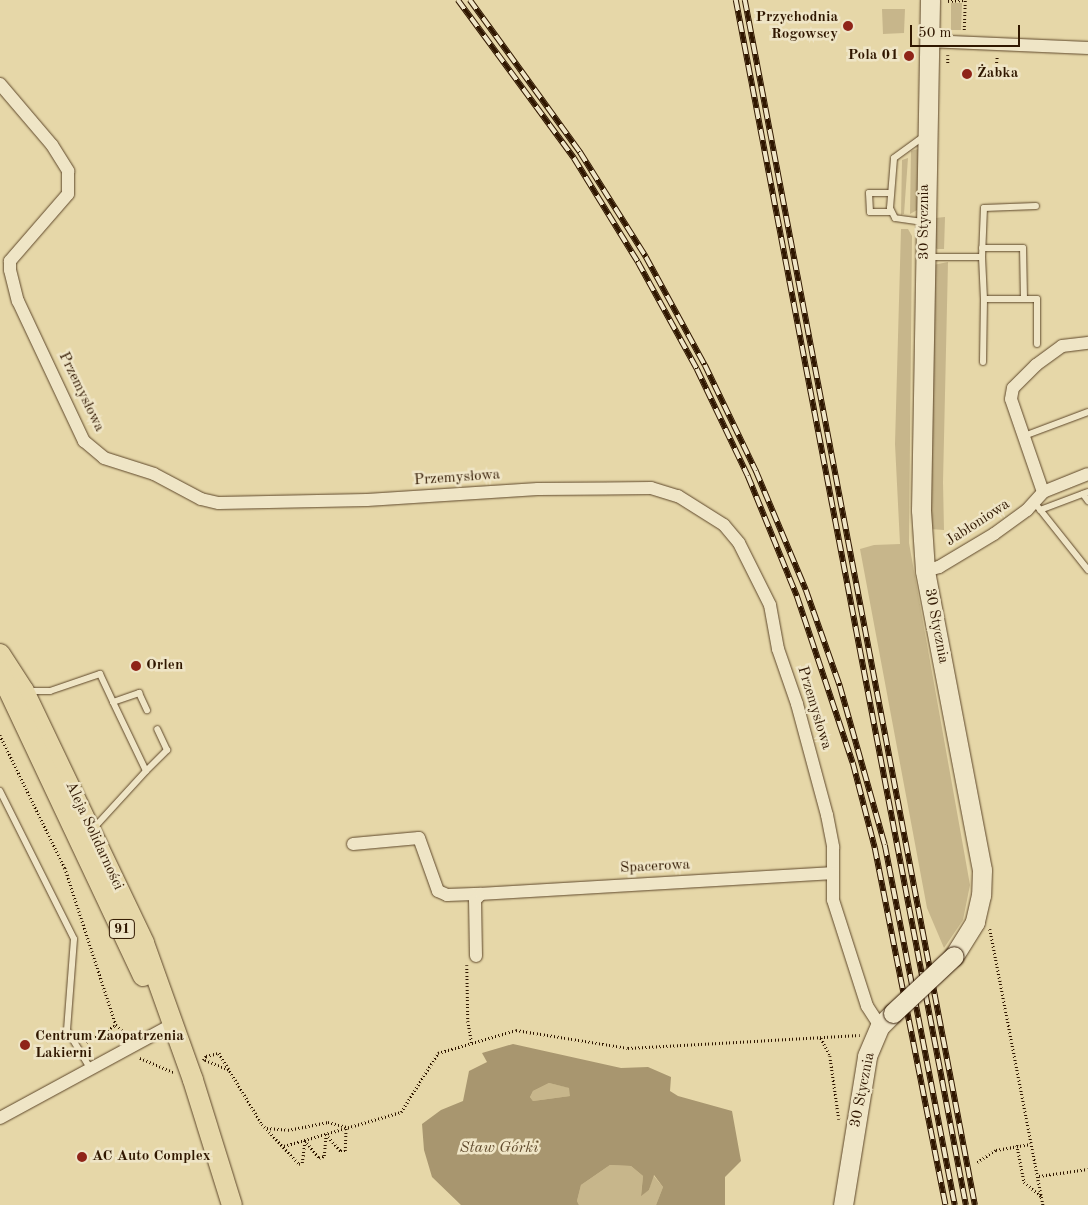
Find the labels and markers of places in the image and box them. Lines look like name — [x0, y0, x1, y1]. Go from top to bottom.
place label: Przychodnia Rogowscy — [755, 8, 838, 43]
marker: Przychodnia Rogowscy — [842, 20, 854, 32]
place label: Pola 01 — [848, 47, 899, 65]
marker: Pola 01 — [903, 50, 915, 62]
place label: Żabka — [977, 65, 1018, 83]
marker: Żabka — [961, 68, 973, 80]
place label: Orlen — [146, 657, 183, 675]
marker: Orlen — [130, 660, 142, 672]
place label: Centrum Zaopatrzenia Lakierni — [35, 1027, 184, 1062]
marker: Centrum Zaopatrzenia Lakierni — [19, 1039, 31, 1051]
place label: AC Auto Complex — [92, 1148, 211, 1166]
marker: AC Auto Complex — [76, 1151, 88, 1163]

